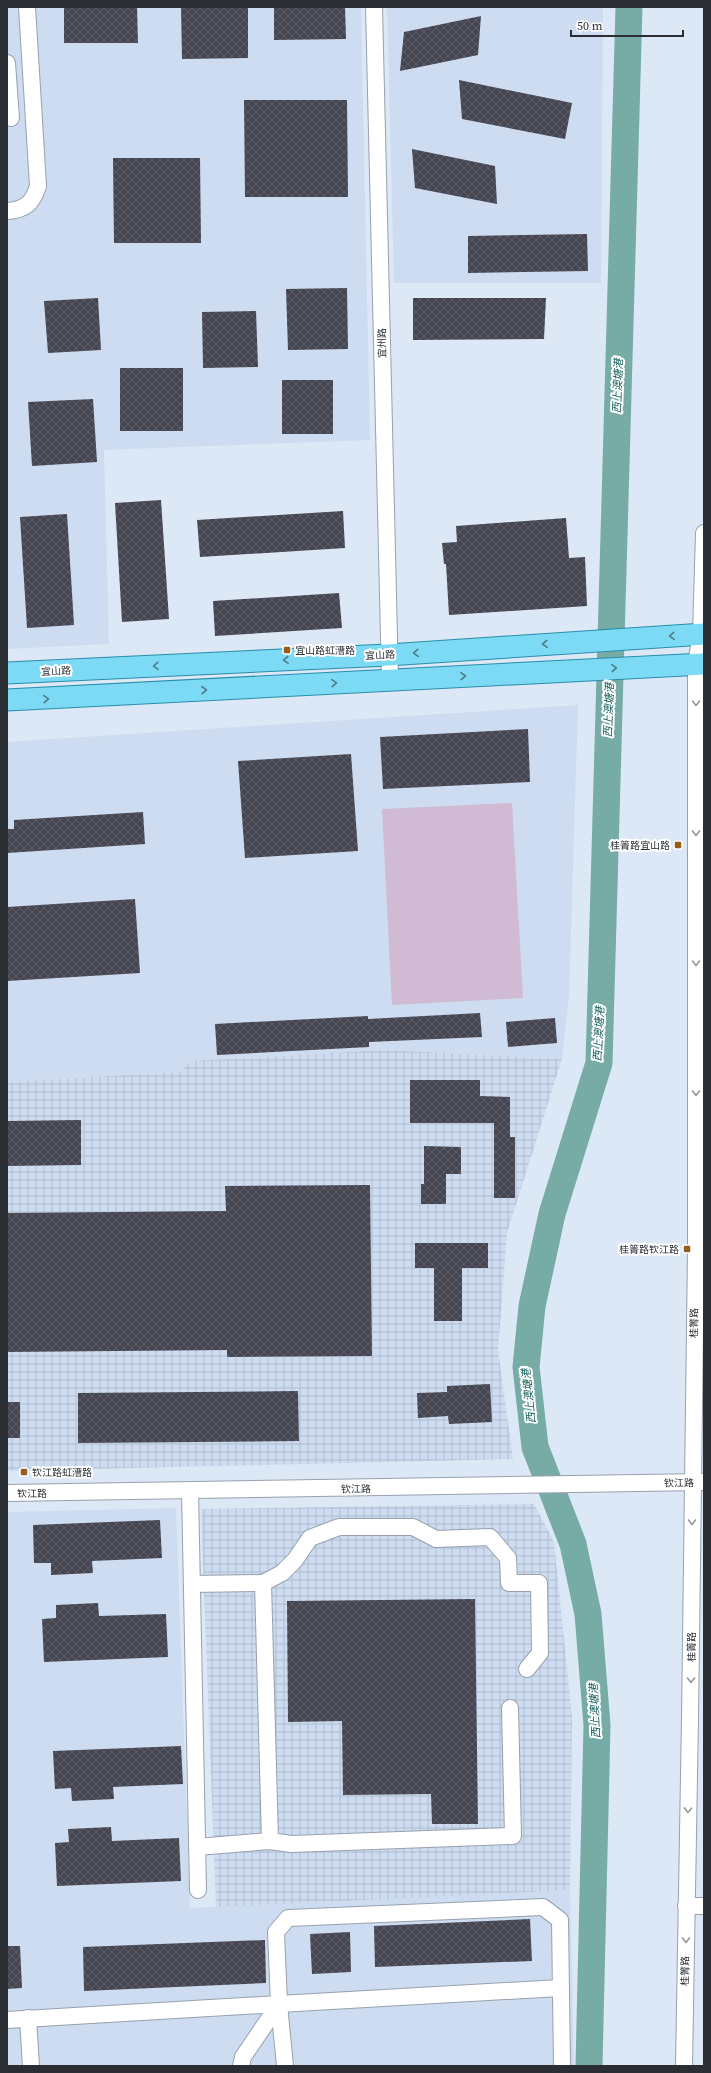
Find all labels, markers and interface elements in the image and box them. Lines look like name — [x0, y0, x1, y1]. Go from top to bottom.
scale bar — [571, 12, 683, 38]
text: 50 m — [577, 18, 603, 34]
street label: 宜州路 — [375, 328, 389, 358]
water label: 西上澳塘港 — [610, 356, 627, 414]
one-way arrow — [669, 631, 675, 640]
one-way arrow — [542, 640, 548, 649]
place label: 宜山路虹漕路 — [295, 644, 355, 657]
marker: 宜山路虹漕路 — [282, 645, 292, 655]
street label: 宜山路 — [365, 648, 395, 662]
one-way arrow — [413, 649, 419, 658]
one-way arrow — [283, 656, 289, 665]
one-way arrow — [153, 662, 159, 671]
street label: 宜山路 — [41, 664, 71, 678]
one-way arrow — [611, 664, 617, 673]
one-way arrow — [460, 671, 466, 680]
one-way arrow — [330, 678, 337, 687]
water label: 西上澳塘港 — [601, 680, 618, 738]
one-way arrow — [201, 686, 207, 695]
one-way arrow — [43, 694, 49, 703]
one-way arrow — [692, 700, 700, 706]
one-way arrow — [692, 830, 700, 836]
place label: 桂箐路宜山路 — [610, 839, 670, 852]
marker: 桂箐路宜山路 — [673, 840, 683, 850]
one-way arrow — [692, 960, 700, 966]
water label: 西上澳塘港 — [590, 1004, 608, 1062]
one-way arrow — [692, 1090, 700, 1096]
place label: 桂箐路钦江路 — [619, 1243, 679, 1256]
marker: 桂箐路钦江路 — [682, 1244, 692, 1254]
street label: 桂箐路 — [687, 1308, 701, 1338]
water label: 西上澳塘港 — [518, 1366, 539, 1424]
place label: 钦江路虹漕路 — [32, 1466, 92, 1479]
marker: 钦江路虹漕路 — [19, 1467, 29, 1477]
street label: 钦江路 — [664, 1476, 694, 1490]
street label: 钦江路 — [341, 1482, 371, 1496]
street label: 钦江路 — [17, 1487, 47, 1500]
one-way arrow — [688, 1519, 696, 1525]
street label: 桂箐路 — [685, 1632, 698, 1662]
one-way arrow — [687, 1677, 695, 1683]
water label: 西上澳塘港 — [586, 1681, 604, 1739]
one-way arrow — [684, 1807, 693, 1813]
one-way arrow — [682, 1937, 690, 1943]
street label: 桂箐路 — [678, 1956, 692, 1986]

